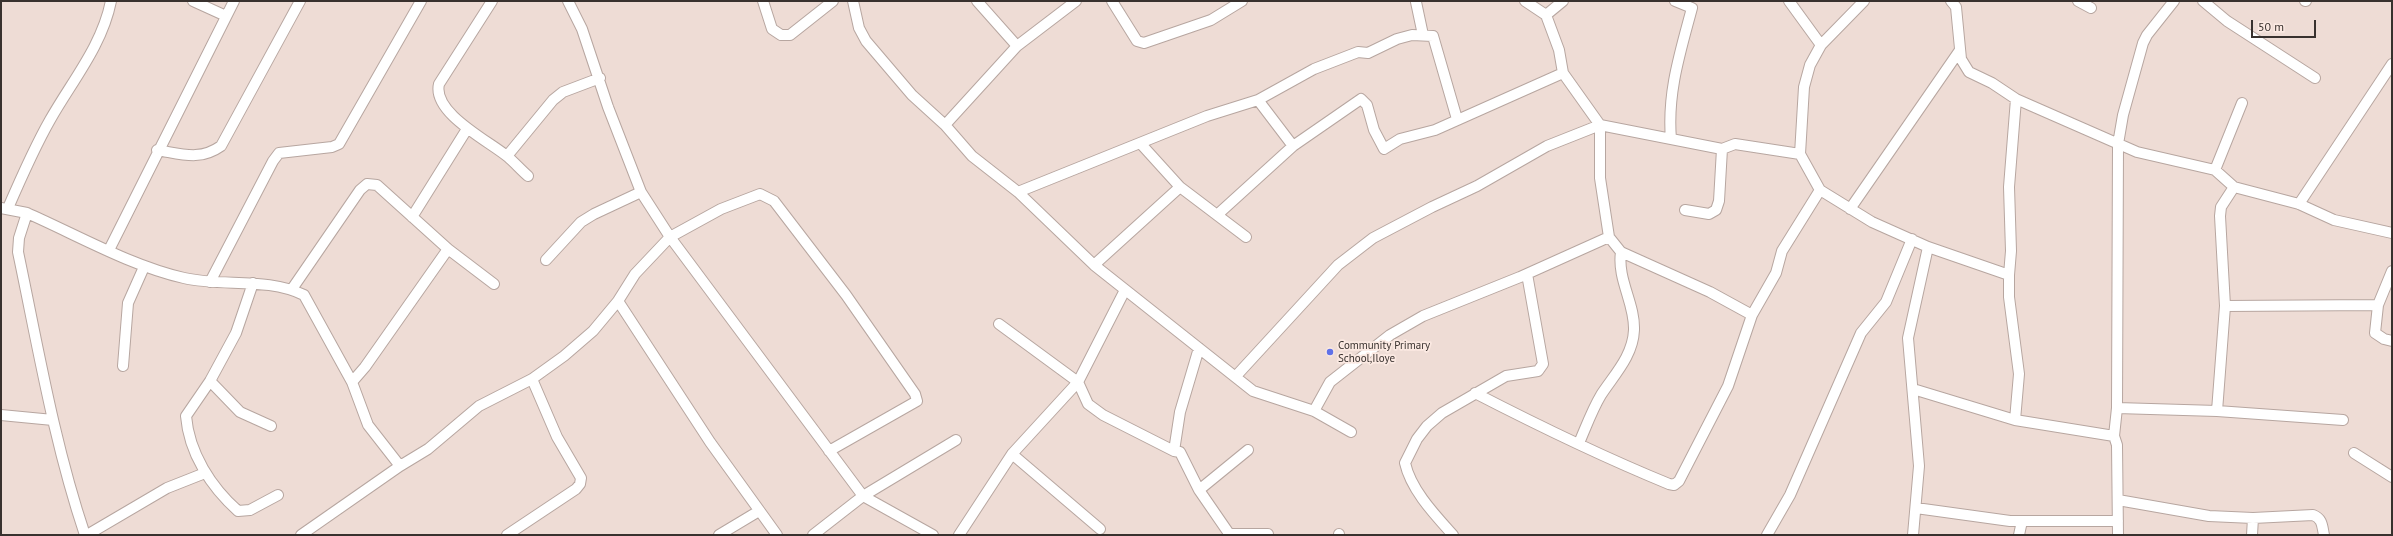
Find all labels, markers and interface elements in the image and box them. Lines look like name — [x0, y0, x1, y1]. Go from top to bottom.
scale bar — [2253, 12, 2318, 38]
text: 50 m — [2258, 19, 2284, 34]
place label: Community Primary School,Iloye — [1338, 339, 1430, 365]
marker: Community Primary School,Iloye — [1325, 347, 1335, 357]

